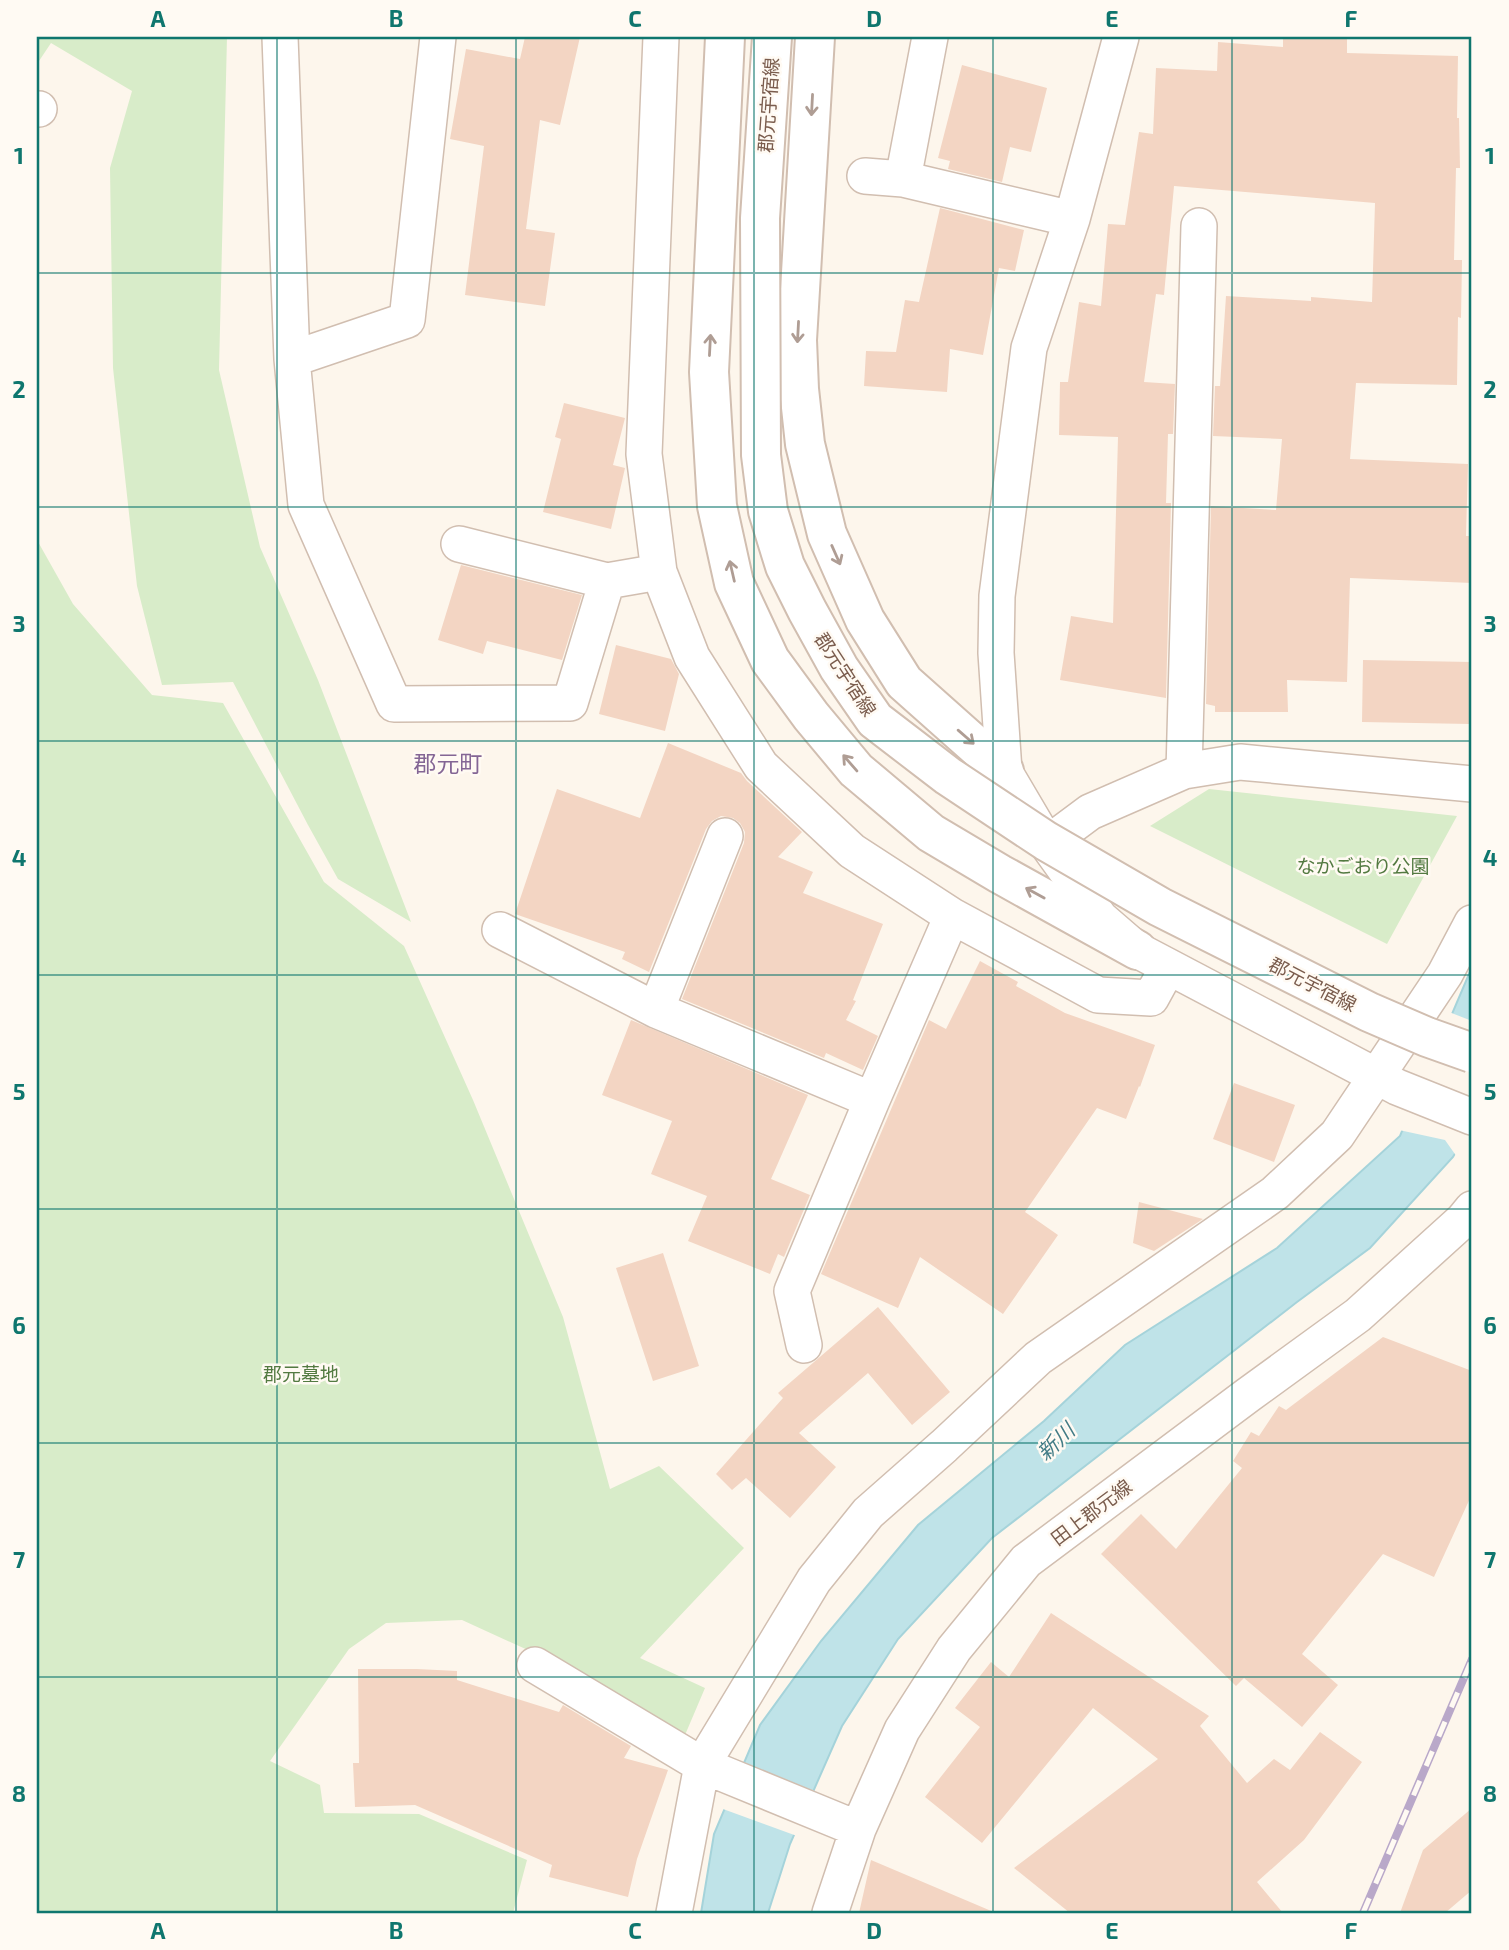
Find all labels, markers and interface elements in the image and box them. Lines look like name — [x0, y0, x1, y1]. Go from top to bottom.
text: A — [150, 4, 166, 32]
text: B — [389, 4, 403, 32]
text: C — [628, 4, 642, 32]
text: D — [866, 4, 882, 32]
text: E — [1105, 4, 1119, 32]
text: F — [1345, 4, 1358, 32]
street label: 郡元宇宿線 — [753, 57, 783, 153]
one-way arrow — [805, 93, 818, 116]
text: 1 — [14, 141, 24, 169]
text: 1 — [1485, 141, 1495, 169]
one-way arrow — [791, 320, 804, 343]
one-way arrow — [704, 334, 717, 357]
text: 2 — [12, 375, 26, 403]
text: 2 — [1483, 375, 1497, 403]
one-way arrow — [830, 543, 843, 565]
one-way arrow — [724, 560, 738, 583]
text: 3 — [12, 609, 26, 637]
text: 3 — [1483, 609, 1497, 637]
street label: 郡元宇宿線 — [810, 628, 882, 720]
one-way arrow — [957, 729, 975, 745]
district label: 郡元町 — [414, 749, 483, 777]
one-way arrow — [842, 754, 858, 772]
text: 4 — [12, 843, 26, 871]
text: 4 — [1483, 843, 1497, 871]
park label: なかごおり公園 — [1296, 854, 1430, 877]
one-way arrow — [1025, 886, 1046, 899]
street label: 郡元宇宿線 — [1265, 952, 1361, 1016]
text: 5 — [13, 1077, 25, 1105]
text: 5 — [1484, 1077, 1496, 1105]
text: 6 — [12, 1311, 26, 1339]
text: 6 — [1483, 1311, 1497, 1339]
park label: 郡元墓地 — [263, 1362, 339, 1385]
water label: 新川 — [1031, 1416, 1080, 1465]
street label: 田上郡元線 — [1046, 1474, 1136, 1550]
text: 7 — [13, 1545, 25, 1573]
text: 7 — [1484, 1545, 1496, 1573]
text: 8 — [12, 1779, 26, 1807]
text: 8 — [1483, 1779, 1497, 1807]
text: A — [150, 1916, 166, 1944]
text: B — [389, 1916, 403, 1944]
text: C — [628, 1916, 642, 1944]
text: D — [866, 1916, 882, 1944]
text: E — [1105, 1916, 1119, 1944]
text: F — [1345, 1916, 1358, 1944]

